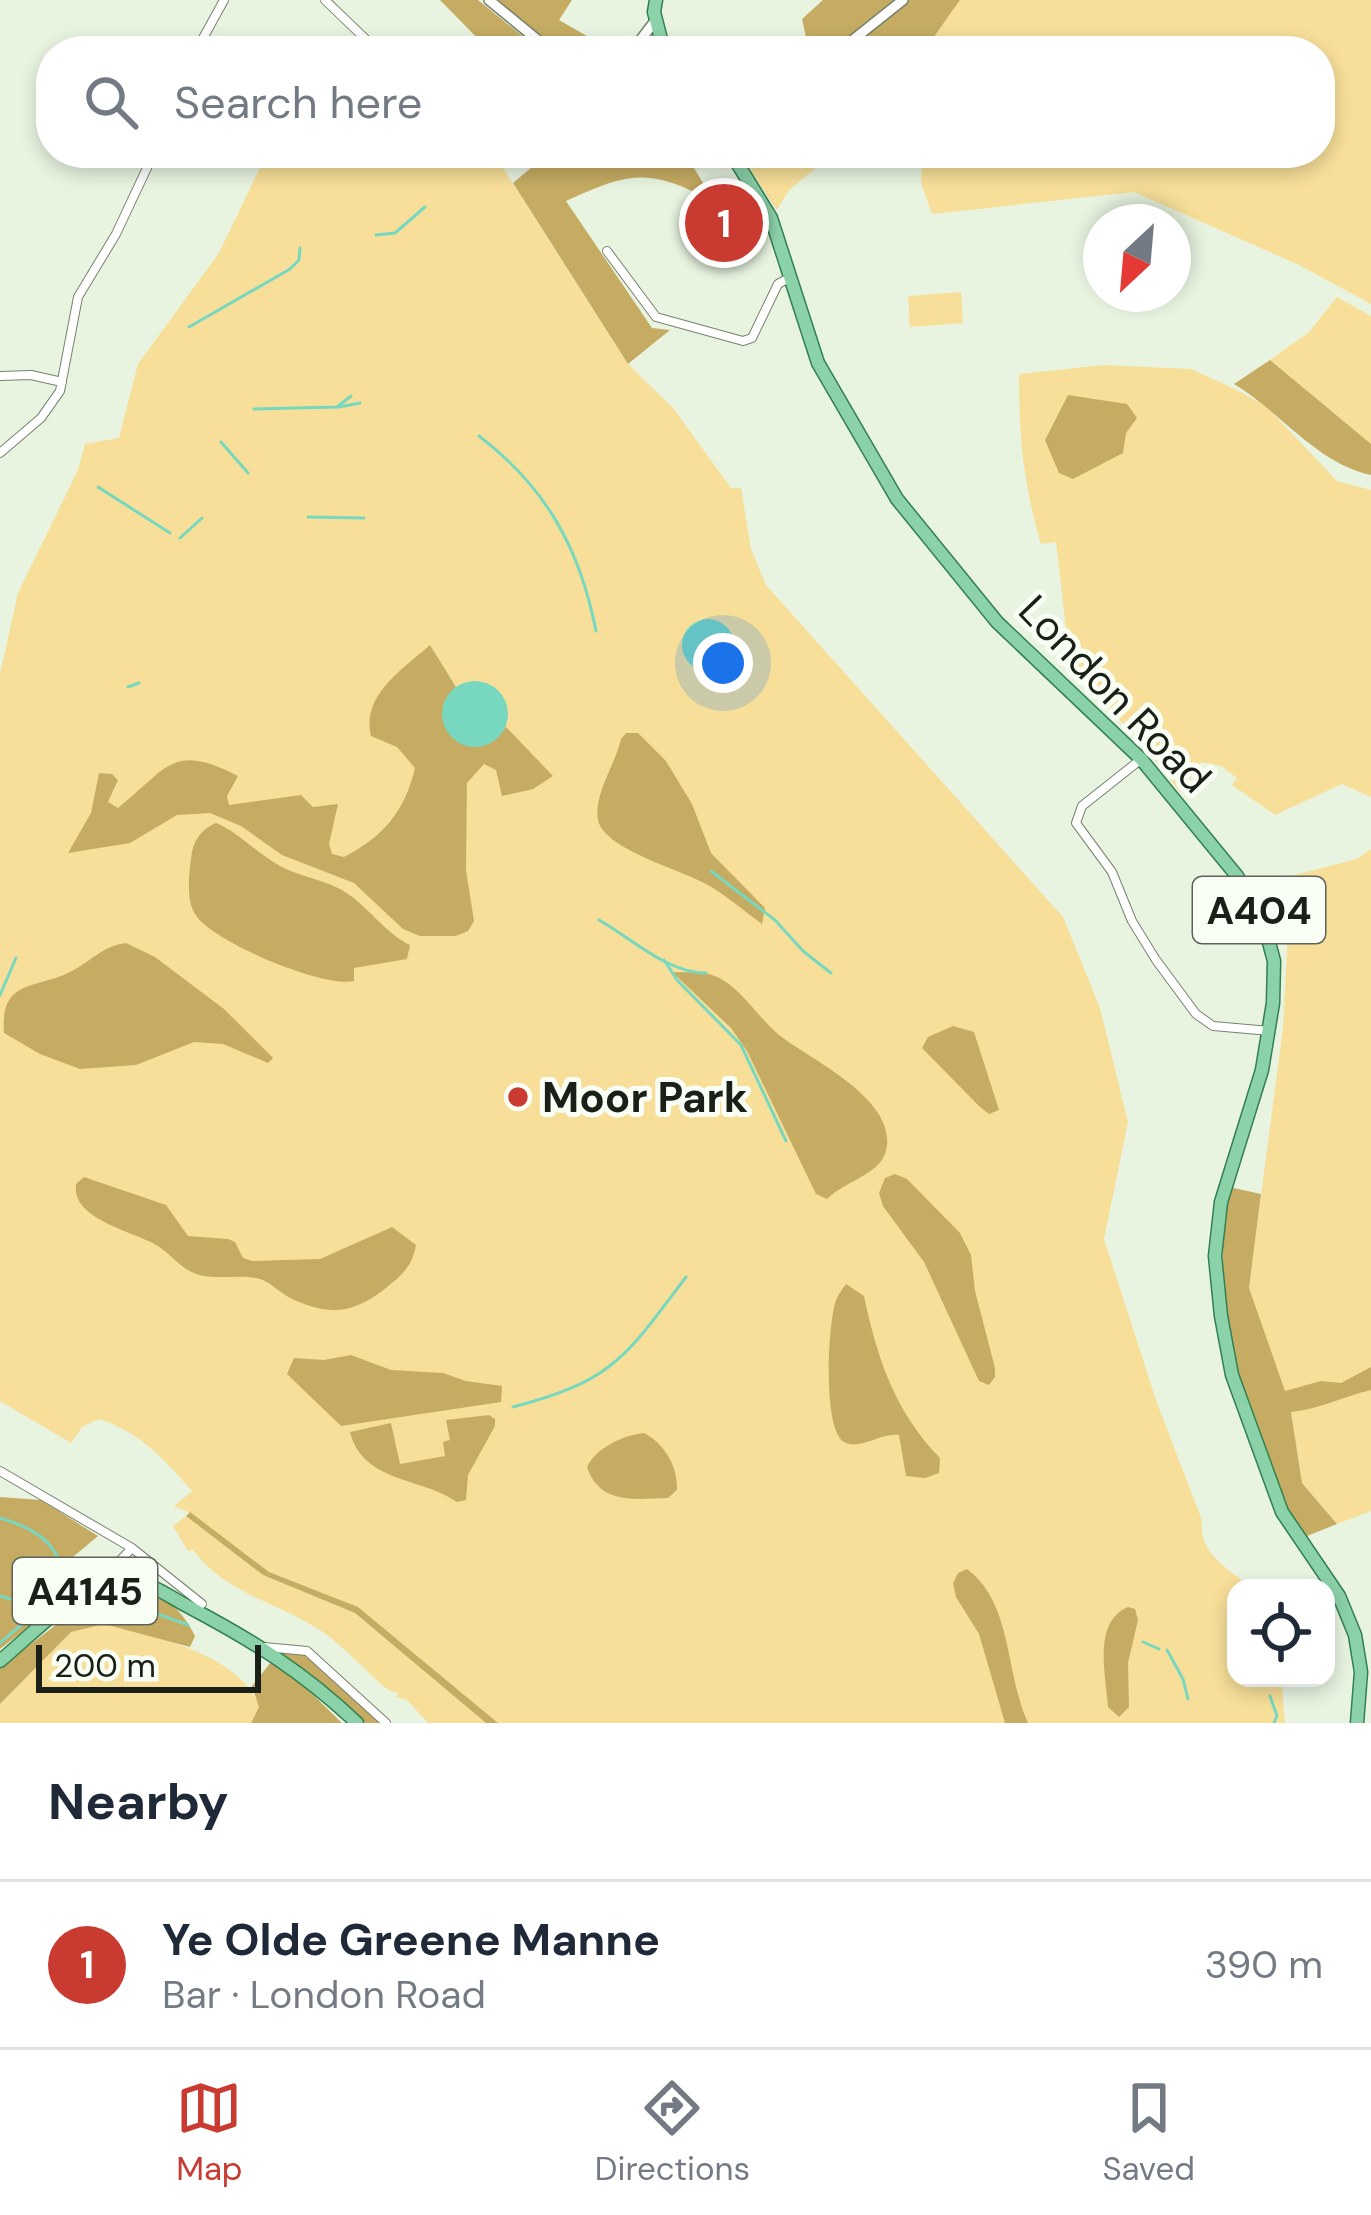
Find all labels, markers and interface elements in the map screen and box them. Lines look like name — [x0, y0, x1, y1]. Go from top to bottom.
search box — [36, 36, 1335, 168]
icon: search — [78, 69, 144, 135]
text: Search here — [174, 73, 422, 132]
pin: 1 — [685, 178, 763, 268]
north arrow — [1083, 204, 1191, 312]
street label: London Road — [1007, 583, 1223, 805]
your location — [693, 633, 753, 693]
road number: A404 — [1193, 877, 1325, 943]
place label: Moor Park — [542, 1070, 748, 1125]
marker: Moor Park — [505, 1084, 531, 1110]
road number: A4145 — [13, 1558, 157, 1624]
map controls — [1227, 1579, 1335, 1687]
button: locate — [1227, 1579, 1335, 1687]
scale bar — [36, 1639, 261, 1692]
text: 200 m — [54, 1644, 156, 1687]
text: Nearby — [48, 1768, 229, 1835]
text: Ye Olde Greene Manne — [162, 1910, 660, 1969]
text: 1 — [80, 1939, 94, 1990]
text: 390 m — [1205, 1939, 1323, 1990]
text: Bar · London Road — [162, 1969, 486, 2020]
tab: Map — [176, 2075, 243, 2190]
tab: Directions — [595, 2075, 750, 2190]
tab: Saved — [1102, 2075, 1195, 2190]

